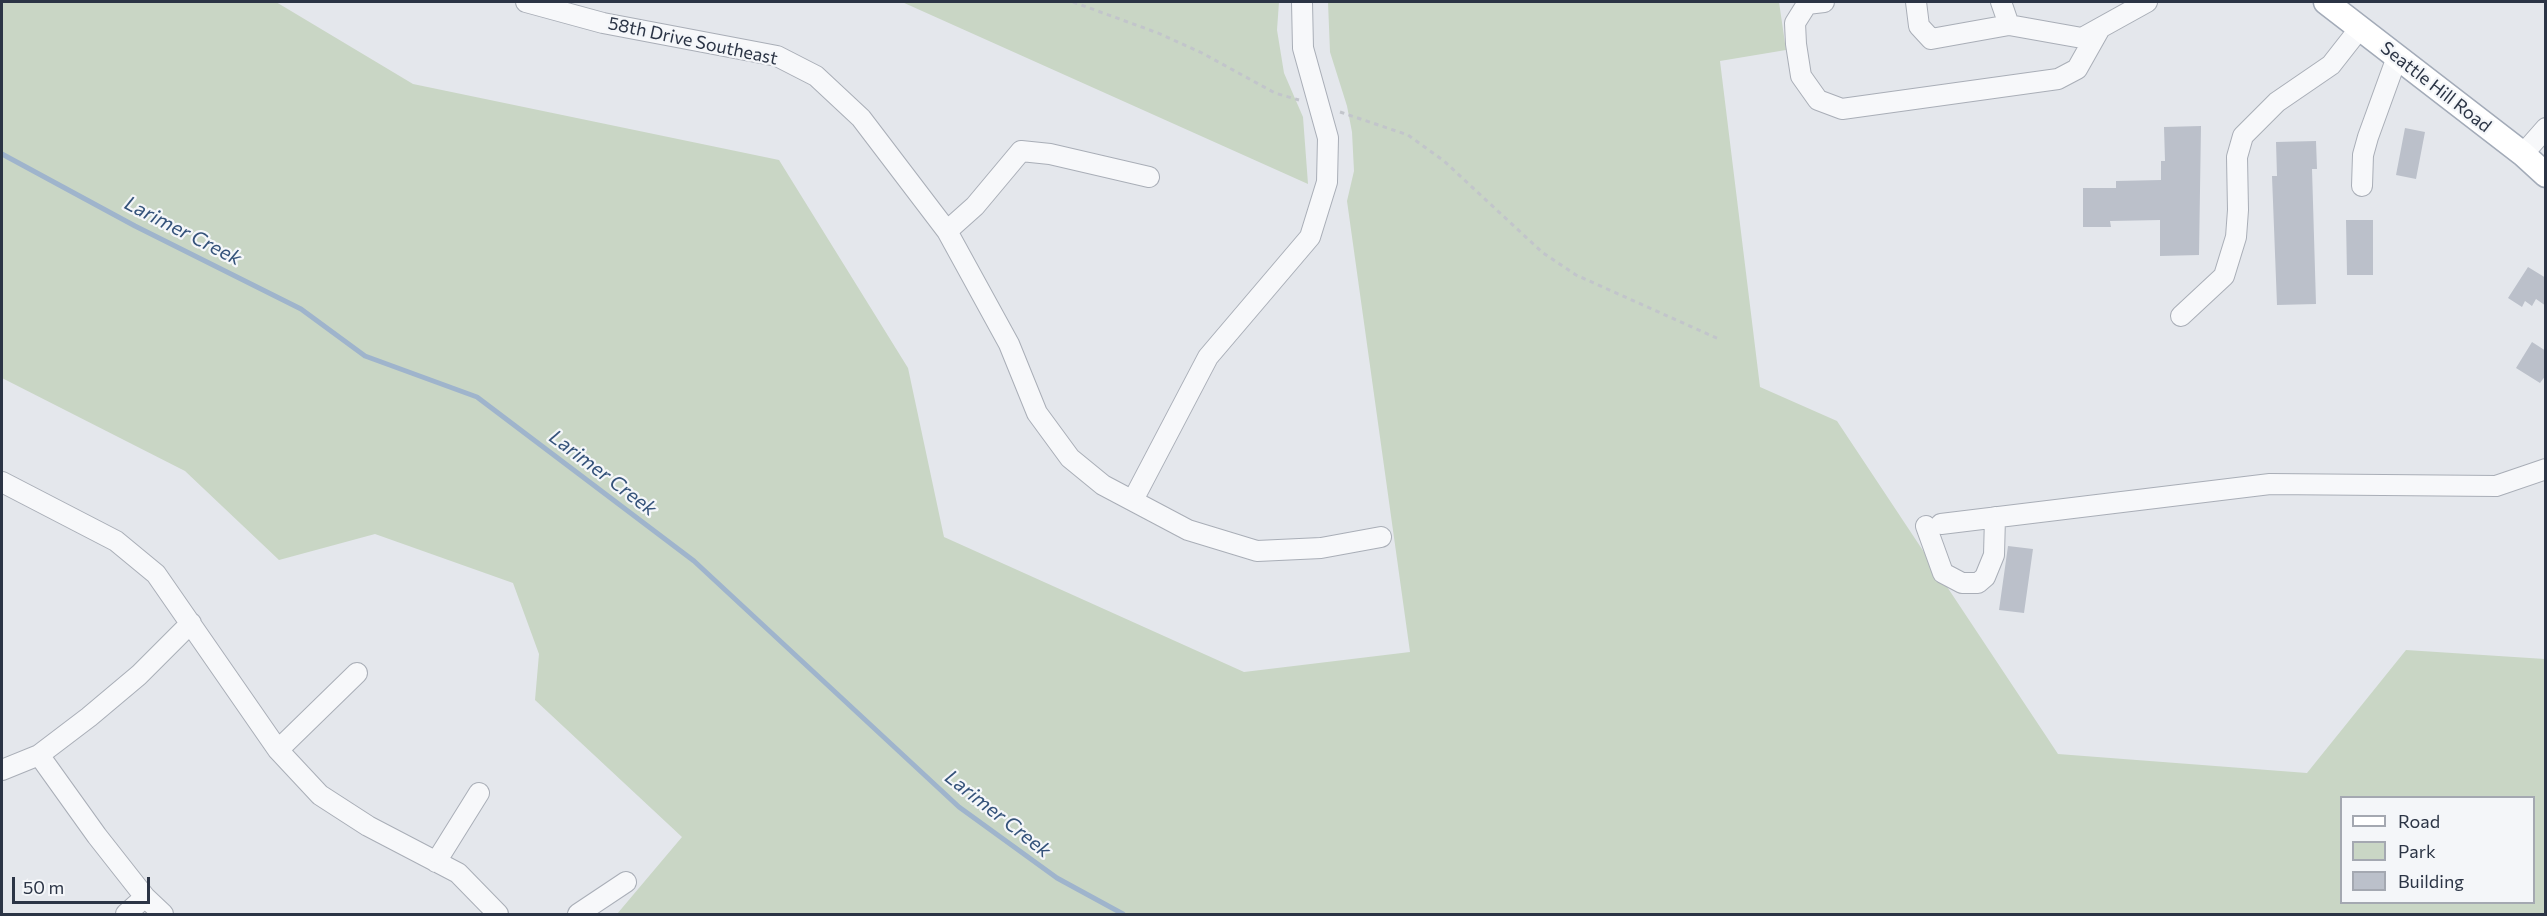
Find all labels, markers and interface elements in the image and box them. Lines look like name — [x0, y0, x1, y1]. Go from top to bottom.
street label: 58th Drive Southeast — [606, 12, 780, 70]
street label: Seattle Hill Road — [2376, 37, 2496, 137]
water label: Larimer Creek — [120, 191, 246, 271]
water label: Larimer Creek — [545, 425, 661, 521]
water label: Larimer Creek — [940, 765, 1056, 863]
legend — [2340, 796, 2535, 904]
text: Road — [2398, 810, 2440, 832]
text: Park — [2398, 840, 2436, 862]
scale bar — [15, 865, 153, 903]
text: Building — [2398, 870, 2464, 892]
text: 50 m — [23, 876, 64, 898]

